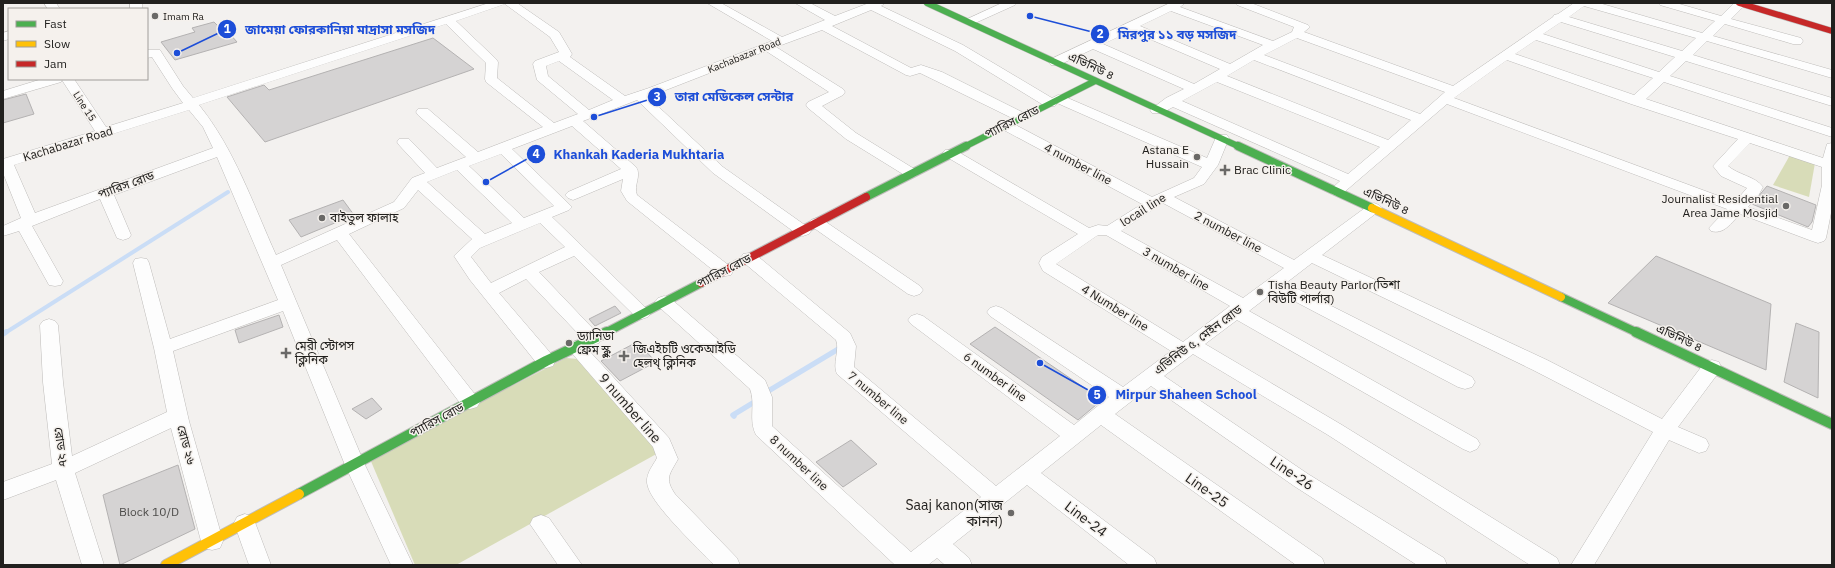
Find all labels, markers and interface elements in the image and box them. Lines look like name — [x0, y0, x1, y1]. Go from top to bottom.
legend — [8, 8, 148, 80]
place label: Imam Ra — [163, 10, 204, 23]
marker: Imam Ra — [150, 11, 160, 21]
text: Fast — [44, 16, 67, 31]
callout: জামেয়া ফোরকানিয়া মাদ্রাসা মসজিদ — [217, 16, 443, 41]
text: 1 — [223, 21, 231, 36]
text: জামেয়া ফোরকানিয়া মাদ্রাসা মসজিদ — [244, 21, 436, 38]
callout: মিরপুর ১১ বড় মসজিদ — [1090, 22, 1244, 47]
text: 2 — [1096, 26, 1104, 41]
text: মিরপুর ১১ বড় মসজিদ — [1117, 26, 1237, 43]
street label: Kachabazar Road — [706, 35, 783, 76]
text: Slow — [44, 36, 70, 51]
street label: এভিনিউ ৪ — [1066, 48, 1117, 83]
text: Jam — [44, 56, 67, 71]
callout: তারা মেডিকেল সেন্টার — [647, 84, 801, 109]
text: তারা মেডিকেল সেন্টার — [674, 88, 793, 105]
street label: Line 15 — [70, 89, 99, 124]
text: 3 — [653, 89, 661, 104]
street label: প্যারিস রোড — [982, 102, 1042, 141]
street label: Kachabazar Road — [21, 123, 115, 164]
street label: 4 number line — [1042, 139, 1115, 188]
callout: Khankah Kaderia Mukhtaria — [526, 142, 733, 167]
place label: Astana E Hussain — [1142, 142, 1189, 171]
text: 4 — [532, 146, 540, 161]
text: Khankah Kaderia Mukhtaria — [553, 146, 725, 163]
marker: Astana E Hussain — [1192, 152, 1202, 162]
place label: Brac Clinic — [1234, 162, 1291, 177]
marker: Brac Clinic — [1219, 164, 1231, 176]
street label: প্যারিস রোড — [96, 167, 156, 202]
street label: এভিনিউ ৪ — [1361, 183, 1412, 218]
street label: locail line — [1117, 189, 1169, 230]
place label: Journalist Residential Area Jame Mosjid — [1661, 191, 1778, 220]
marker: Journalist Residential Area Jame Mosjid — [1781, 201, 1791, 211]
street label: 2 number line — [1192, 207, 1265, 256]
place label: বাইতুল ফালাহ — [329, 210, 399, 226]
marker: বাইতুল ফালাহ — [317, 213, 327, 223]
street label: 3 number line — [1140, 243, 1213, 294]
street label: প্যারিস রোড — [694, 250, 754, 291]
place label: Tisha Beauty Parlor(তিশা বিউটি পার্লার) — [1267, 277, 1401, 306]
street label: 4 Number line — [1079, 281, 1152, 334]
marker: Tisha Beauty Parlor(তিশা বিউটি পার্লার) — [1255, 287, 1265, 297]
street label: এভিনিউ ৫, মেইন রোড — [1151, 301, 1245, 378]
street label: এভিনিউ ৪ — [1654, 320, 1705, 355]
place label: ড্যানিডা ফ্রেম স্কুল — [576, 328, 615, 358]
place label: মেরী স্টোপস ক্লিনিক — [294, 338, 355, 367]
marker: ড্যানিডা ফ্রেম স্কুল — [564, 338, 574, 348]
place label: জিএইচটি ওকেআইডি হেলথ্ ক্লিনিক — [632, 341, 736, 371]
marker: মেরী স্টোপস ক্লিনিক — [280, 347, 292, 359]
street label: 6 number line — [961, 349, 1030, 405]
marker: জিএইচটি ওকেআইডি হেলথ্ ক্লিনিক — [618, 350, 630, 362]
street label: 7 number line — [845, 368, 912, 428]
street label: 9 number line — [595, 369, 666, 447]
callout: Mirpur Shaheen School — [1087, 382, 1264, 407]
text: Mirpur Shaheen School — [1115, 386, 1257, 403]
text: 5 — [1093, 387, 1101, 402]
street label: প্যারিস রোড — [407, 399, 467, 440]
street label: রোড ২৬ — [174, 423, 199, 466]
street label: রোড ২৮ — [51, 426, 72, 468]
street label: 8 number line — [767, 432, 832, 494]
street label: Line-26 — [1267, 452, 1317, 494]
street label: Line-25 — [1182, 469, 1232, 511]
place label: Saaj kanon(সাজ কানন) — [905, 496, 1004, 530]
street label: Line-24 — [1061, 497, 1111, 541]
house number: Block 10/D — [119, 504, 179, 519]
marker: Saaj kanon(সাজ কানন) — [1006, 508, 1016, 518]

